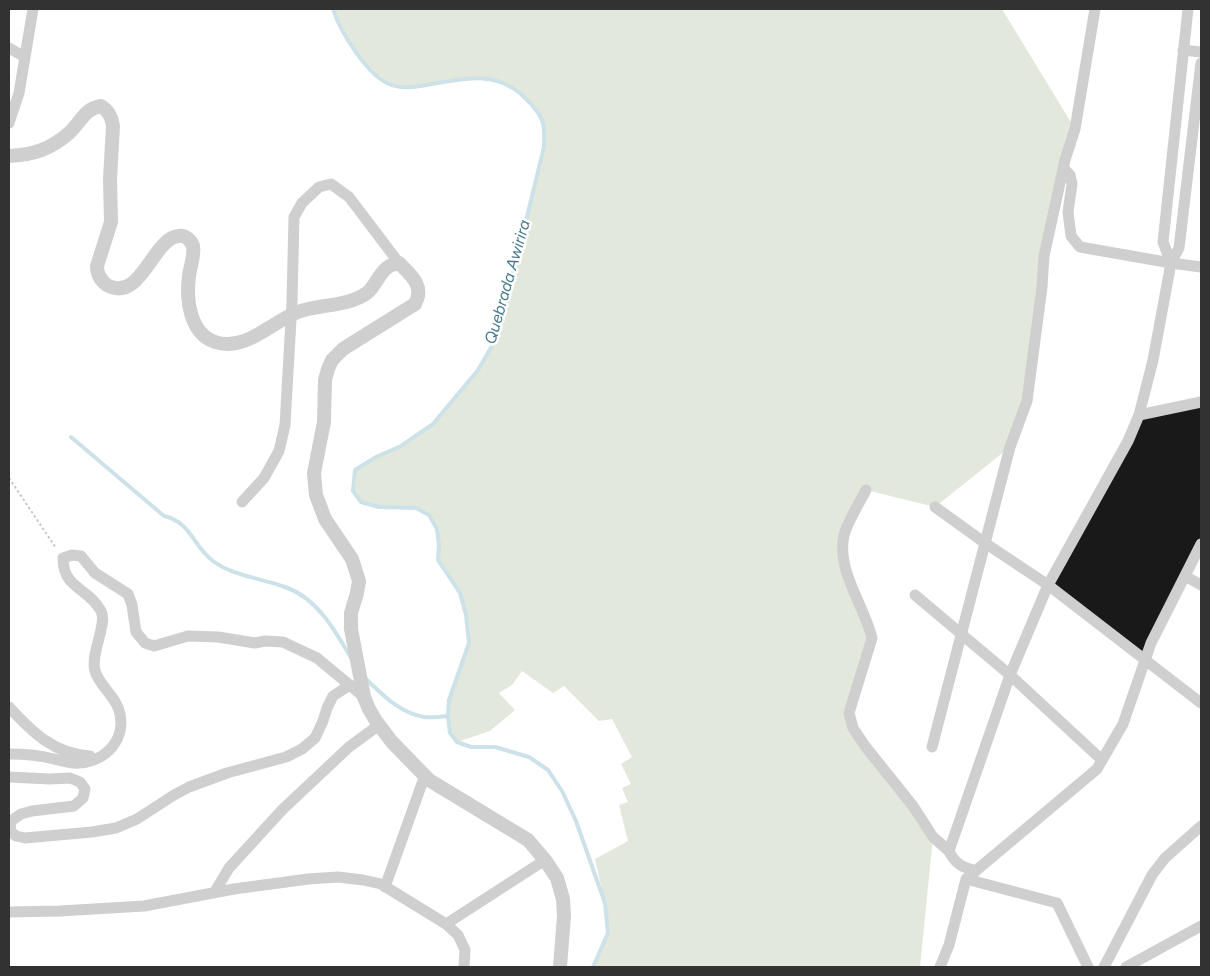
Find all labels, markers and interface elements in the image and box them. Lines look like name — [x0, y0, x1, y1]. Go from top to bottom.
water label: Quebrada Awirira — [481, 218, 535, 346]

